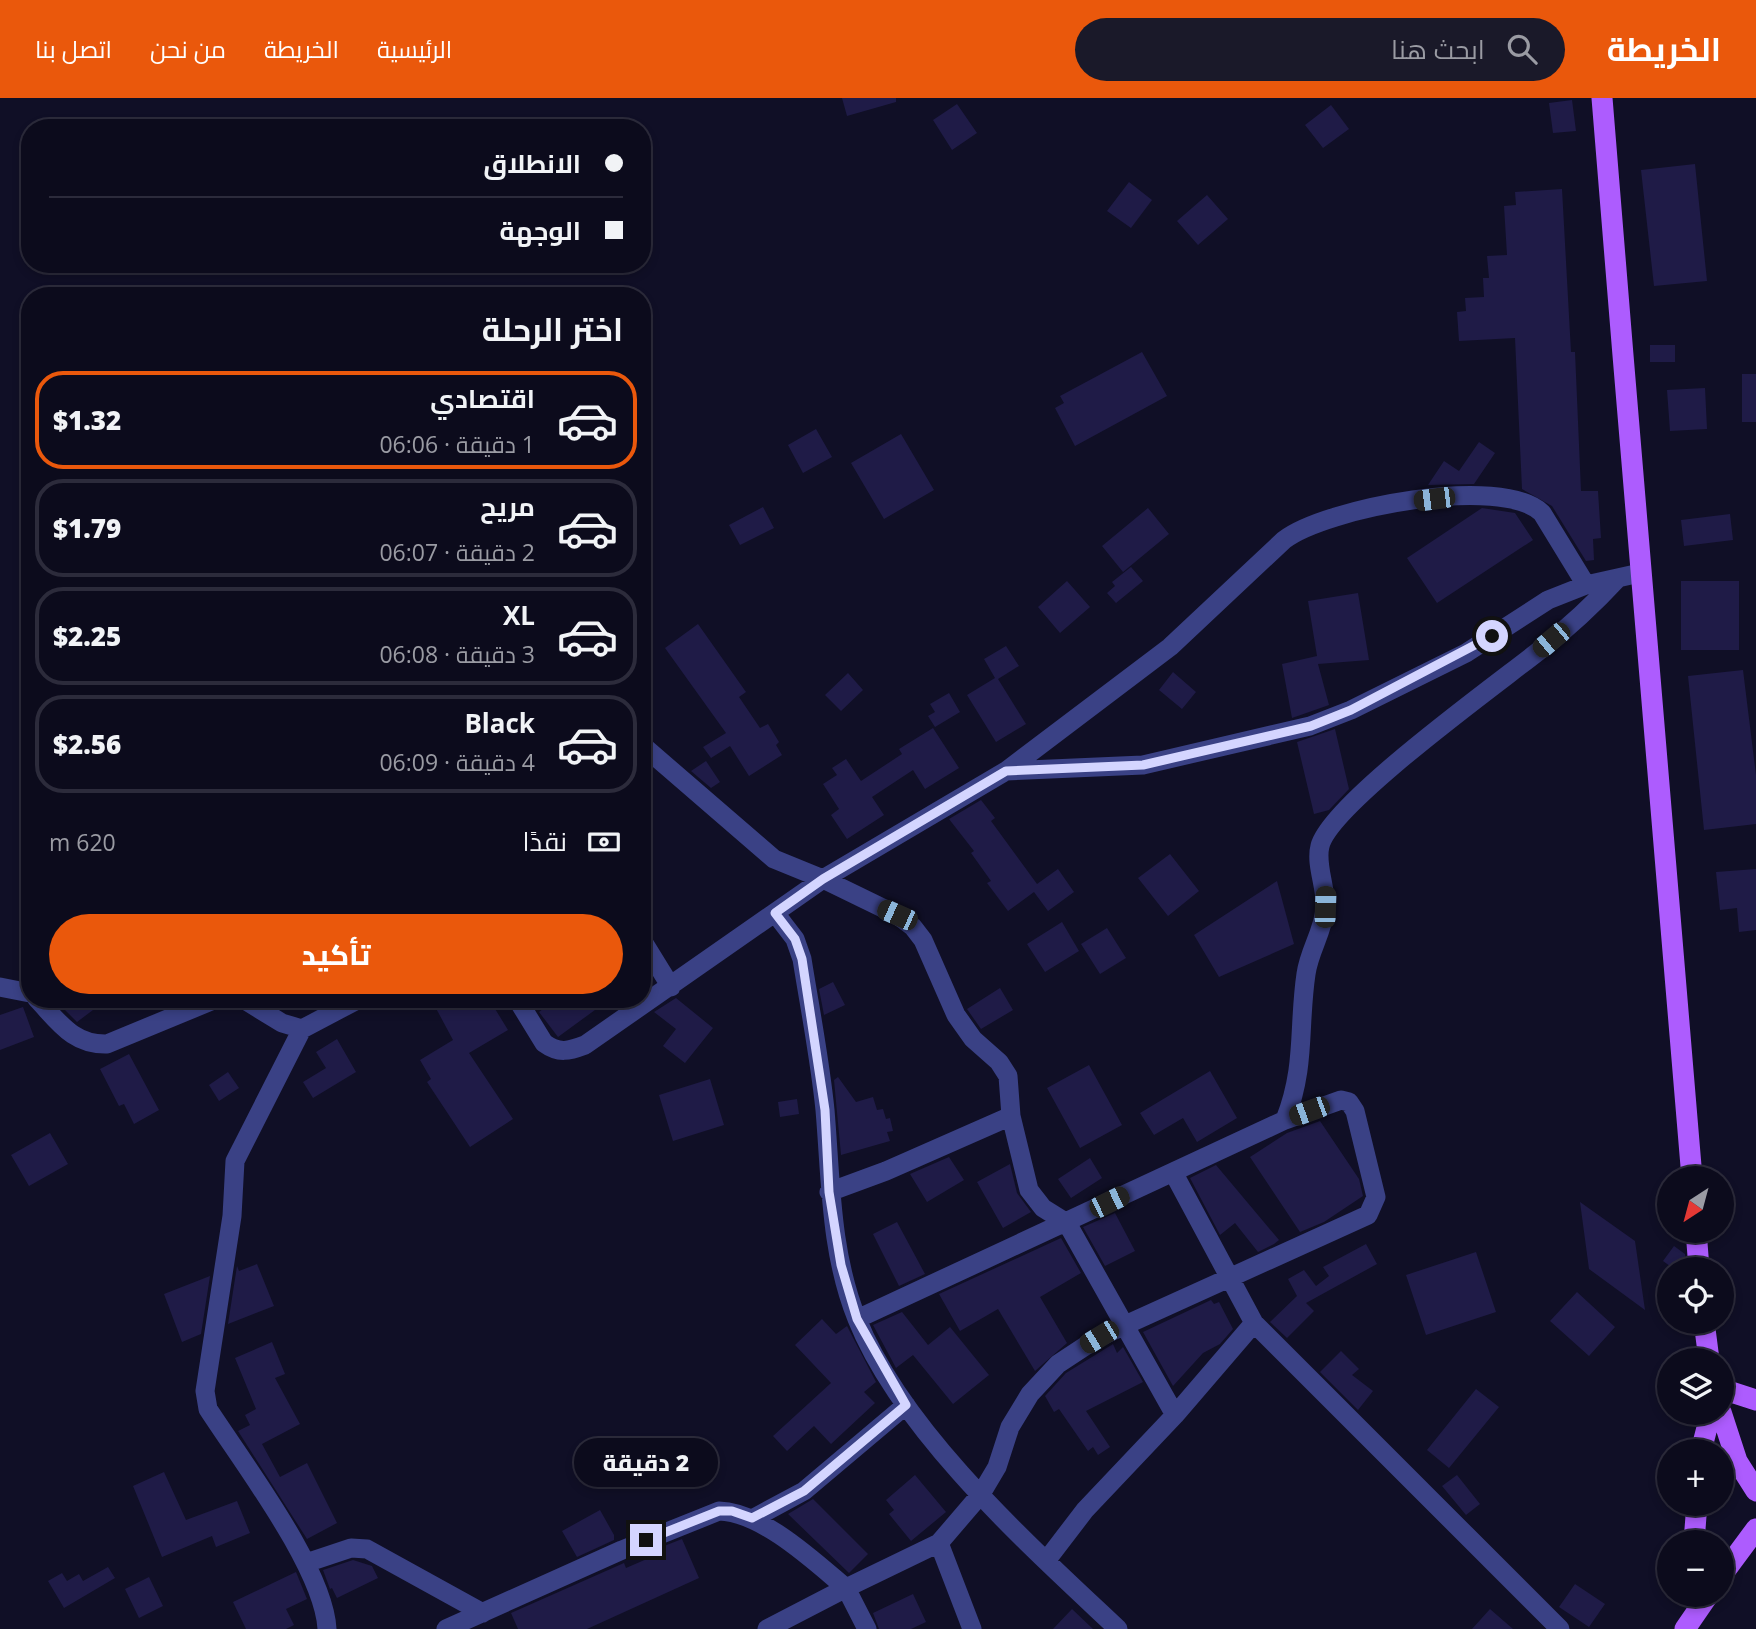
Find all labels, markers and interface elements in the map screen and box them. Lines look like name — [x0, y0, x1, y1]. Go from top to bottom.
search box — [1075, 18, 1565, 81]
text: الخريطة — [1607, 26, 1721, 71]
icon: search — [1503, 30, 1541, 68]
text: ابحث هنا — [1391, 31, 1485, 67]
text: اتصل بنا — [35, 32, 112, 65]
text: من نحن — [150, 32, 226, 65]
text: الخريطة — [264, 32, 339, 65]
text: الرئيسية — [377, 32, 452, 65]
text: الانطلاق — [483, 145, 581, 181]
text: الوجهة — [500, 212, 581, 248]
text: اختر الرحلة — [482, 307, 623, 350]
text: اقتصادي — [430, 380, 535, 416]
icon: car — [556, 389, 619, 452]
text: $1.32 — [53, 402, 121, 438]
text: 1 دقيقة · 06:06 — [379, 428, 535, 460]
car — [1412, 486, 1457, 512]
text: مريح — [480, 488, 535, 524]
icon: car — [556, 497, 619, 560]
text: $1.79 — [53, 510, 121, 546]
text: 2 دقيقة · 06:07 — [379, 536, 535, 568]
text: XL — [503, 597, 535, 633]
icon: car — [556, 605, 619, 668]
text: $2.25 — [53, 618, 121, 654]
car — [1529, 618, 1574, 662]
route start — [1476, 620, 1508, 652]
text: 3 دقيقة · 06:08 — [379, 638, 535, 670]
text: Black — [464, 705, 535, 741]
icon: car — [556, 713, 619, 776]
text: $2.56 — [53, 726, 121, 762]
text: 4 دقيقة · 06:09 — [379, 746, 535, 778]
text: نقدًا — [523, 823, 567, 859]
icon: cash — [585, 823, 623, 861]
text: 620 m — [49, 826, 116, 858]
car — [1314, 886, 1337, 928]
car — [874, 897, 921, 933]
button: تأكيد — [49, 914, 623, 994]
car — [1286, 1094, 1333, 1128]
north arrow — [1657, 1166, 1734, 1242]
map controls — [1657, 1166, 1734, 1607]
car — [1086, 1183, 1133, 1221]
button: locate — [1657, 1257, 1734, 1334]
car — [1076, 1317, 1123, 1357]
button: layers — [1657, 1348, 1734, 1425]
callout: 2 دقيقة — [574, 1438, 718, 1488]
button: + — [1657, 1439, 1734, 1516]
text: 2 دقيقة — [603, 1446, 689, 1478]
route end — [630, 1524, 662, 1556]
button: − — [1657, 1530, 1734, 1607]

